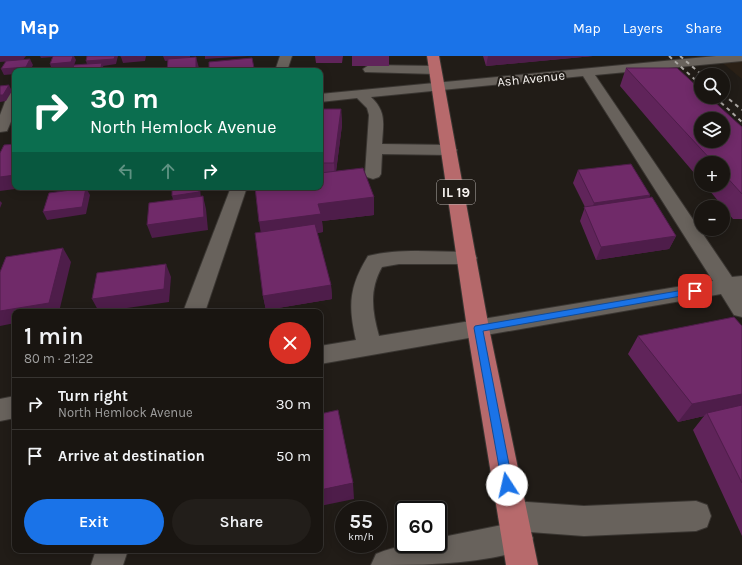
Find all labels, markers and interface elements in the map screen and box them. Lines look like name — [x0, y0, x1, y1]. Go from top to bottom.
text: Map — [20, 17, 59, 39]
text: Map — [573, 20, 601, 37]
text: Layers — [623, 20, 663, 37]
text: Share — [685, 20, 722, 37]
street label: Ash Avenue — [496, 67, 566, 90]
map controls — [694, 68, 730, 236]
button: search — [694, 68, 730, 104]
text: 30 m — [90, 82, 159, 115]
icon: right — [24, 84, 76, 136]
button: layers — [694, 112, 730, 148]
text: North Hemlock Avenue — [90, 116, 277, 138]
button: + — [694, 156, 730, 192]
icon: left — [115, 160, 137, 182]
icon: ahead — [157, 160, 179, 182]
icon: right — [199, 160, 221, 182]
road number: IL 19 — [437, 180, 475, 204]
button: − — [694, 200, 730, 236]
pin — [678, 274, 712, 308]
icon: arrive — [684, 280, 706, 302]
text: 1 min — [24, 322, 84, 350]
button: close — [269, 322, 311, 364]
text: 80 m · 21:22 — [24, 351, 93, 366]
text: Turn right — [58, 387, 128, 405]
icon: right — [24, 393, 46, 415]
text: 30 m — [276, 395, 311, 413]
text: North Hemlock Avenue — [58, 405, 193, 420]
icon: arrive — [24, 445, 46, 467]
text: Arrive at destination — [58, 447, 205, 465]
text: 50 m — [276, 447, 311, 465]
position arrow — [486, 464, 528, 506]
button: Exit — [24, 499, 164, 545]
button: Share — [172, 499, 311, 545]
speed limit sign: 60 — [395, 501, 447, 553]
text: 55 — [349, 510, 373, 533]
text: km/h — [348, 531, 374, 543]

